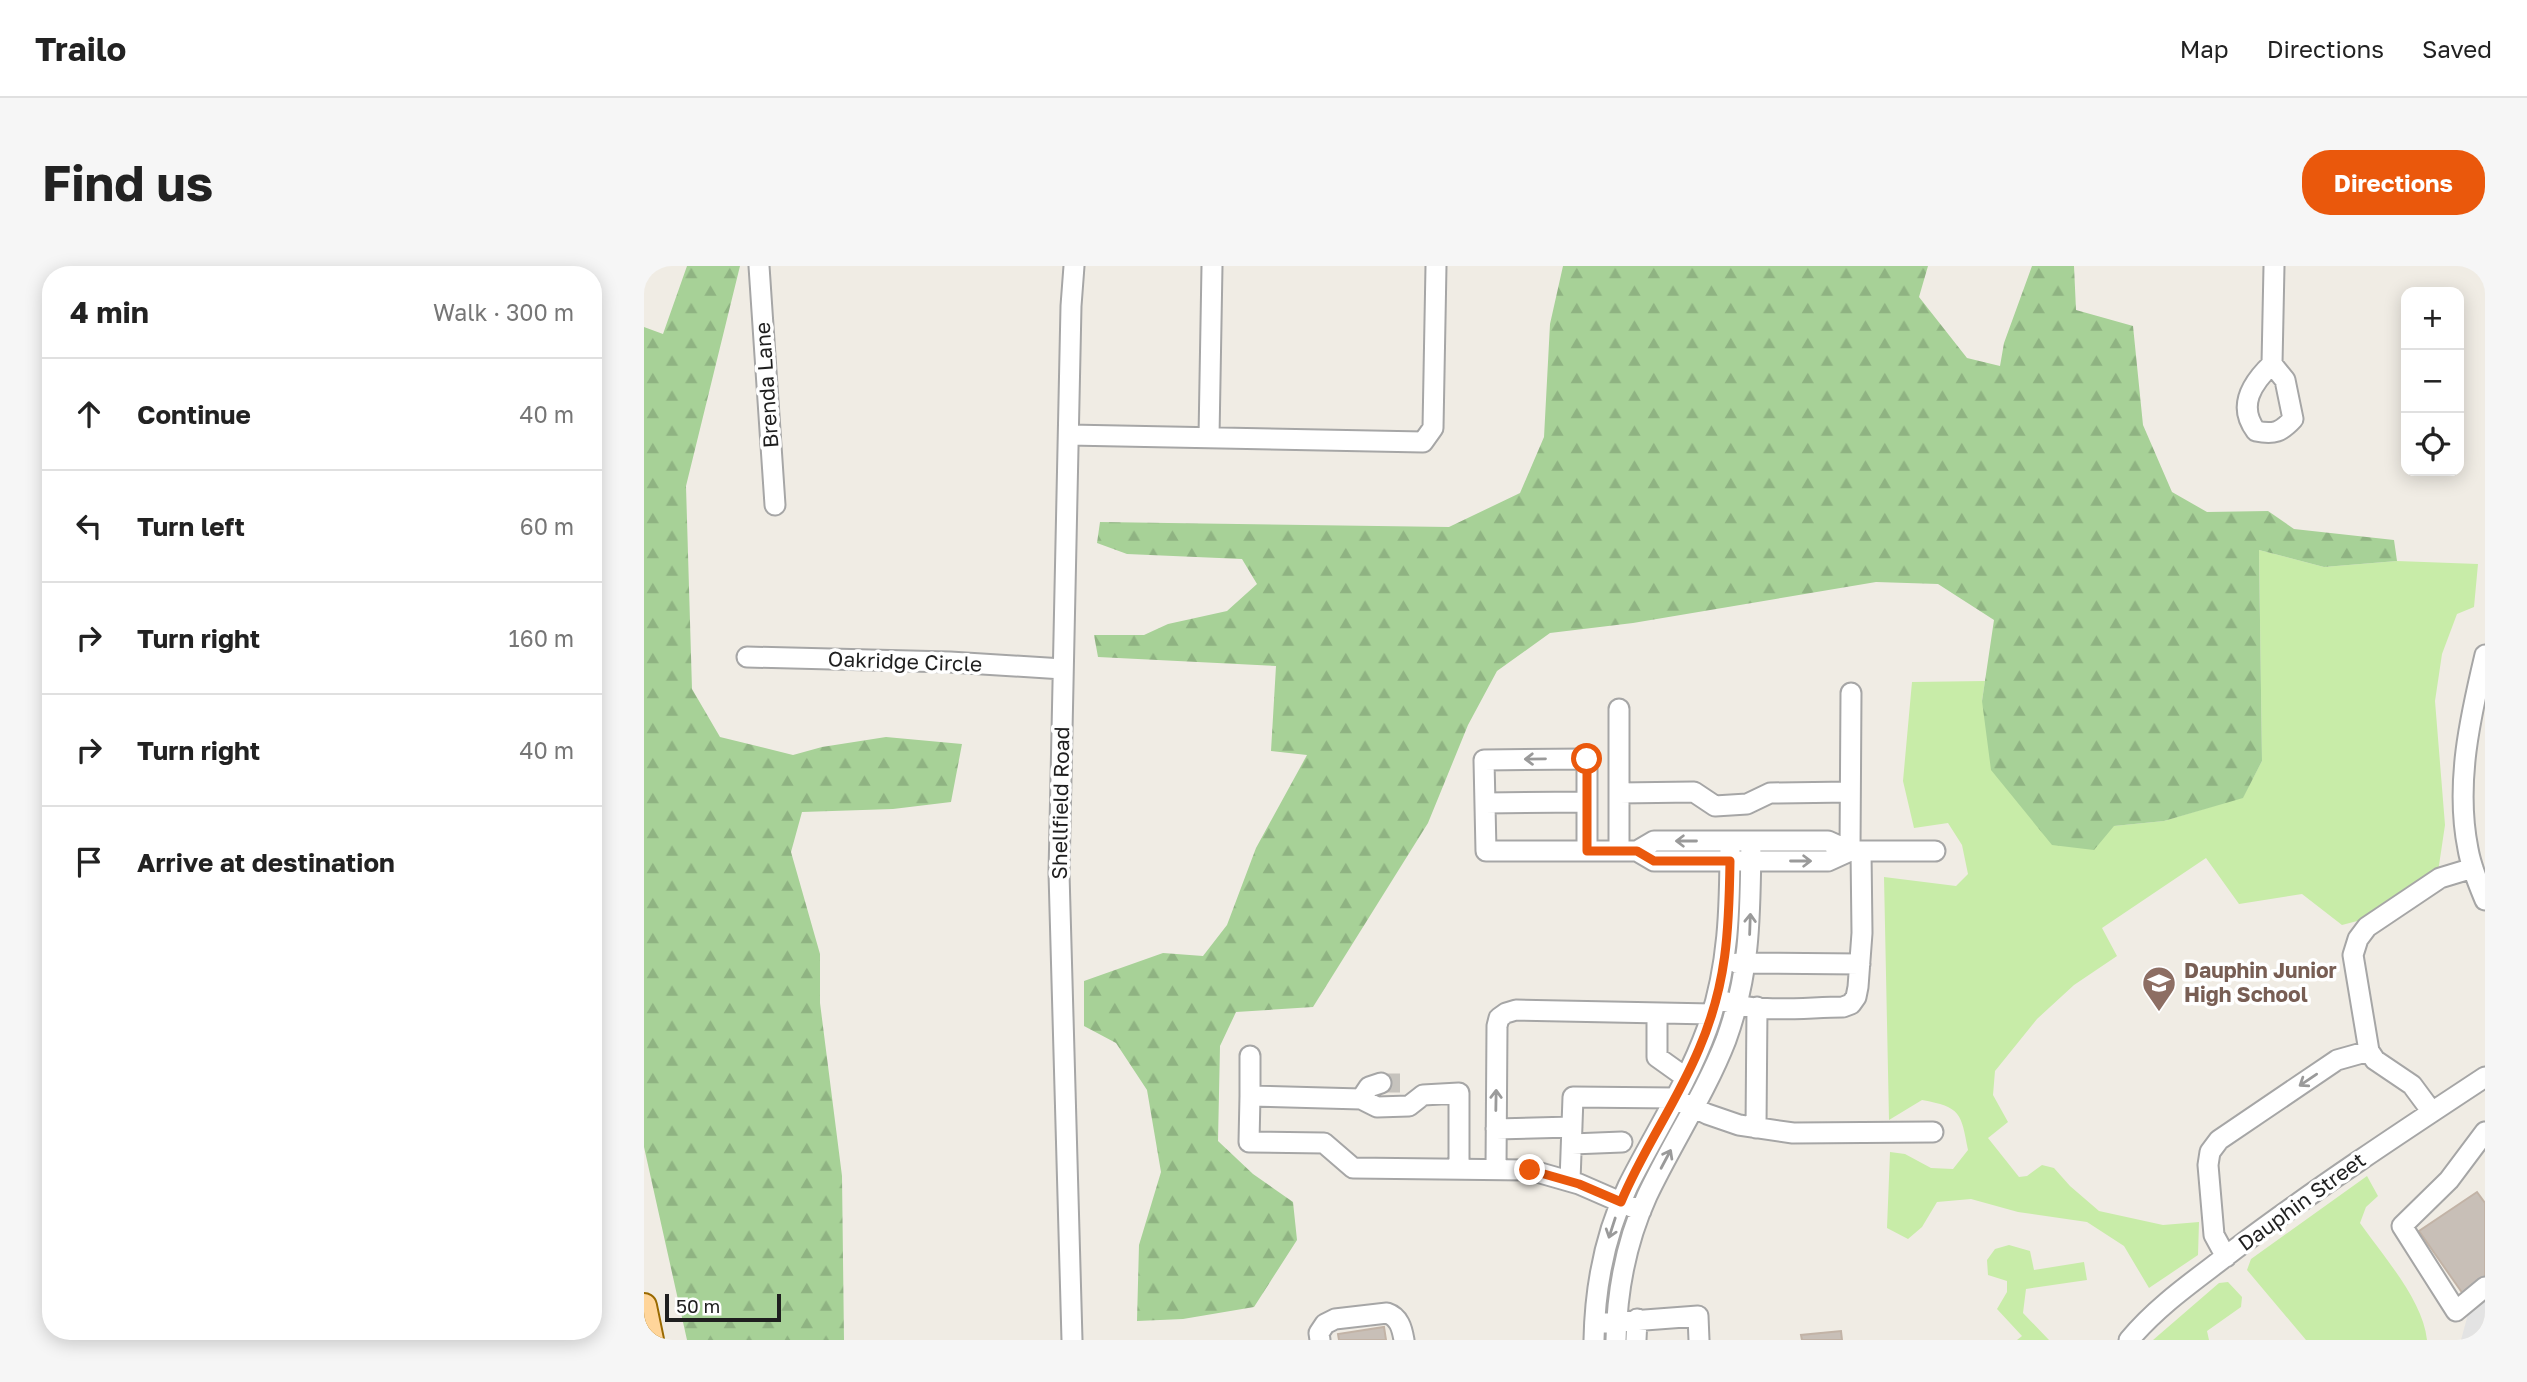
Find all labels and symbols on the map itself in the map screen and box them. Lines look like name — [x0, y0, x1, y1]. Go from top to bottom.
street label: Brenda Lane — [749, 321, 783, 449]
street label: Oakridge Circle — [827, 645, 983, 677]
street label: Shellfield Road — [1046, 726, 1074, 880]
route start — [1571, 743, 1602, 774]
one-way arrow — [1524, 753, 1547, 766]
one-way arrow — [1674, 834, 1697, 848]
one-way arrow — [1789, 854, 1812, 868]
one-way arrow — [1743, 913, 1756, 936]
place label: Dauphin Junior High School — [2184, 957, 2337, 1007]
school or university icon: Dauphin Junior High School — [2140, 964, 2178, 1013]
one-way arrow — [2299, 1072, 2318, 1087]
one-way arrow — [1490, 1088, 1503, 1111]
street label: Dauphin Street — [2233, 1146, 2370, 1256]
one-way arrow — [1660, 1149, 1674, 1169]
route end — [1514, 1154, 1545, 1185]
one-way arrow — [1605, 1216, 1617, 1238]
scale bar — [665, 1291, 780, 1323]

